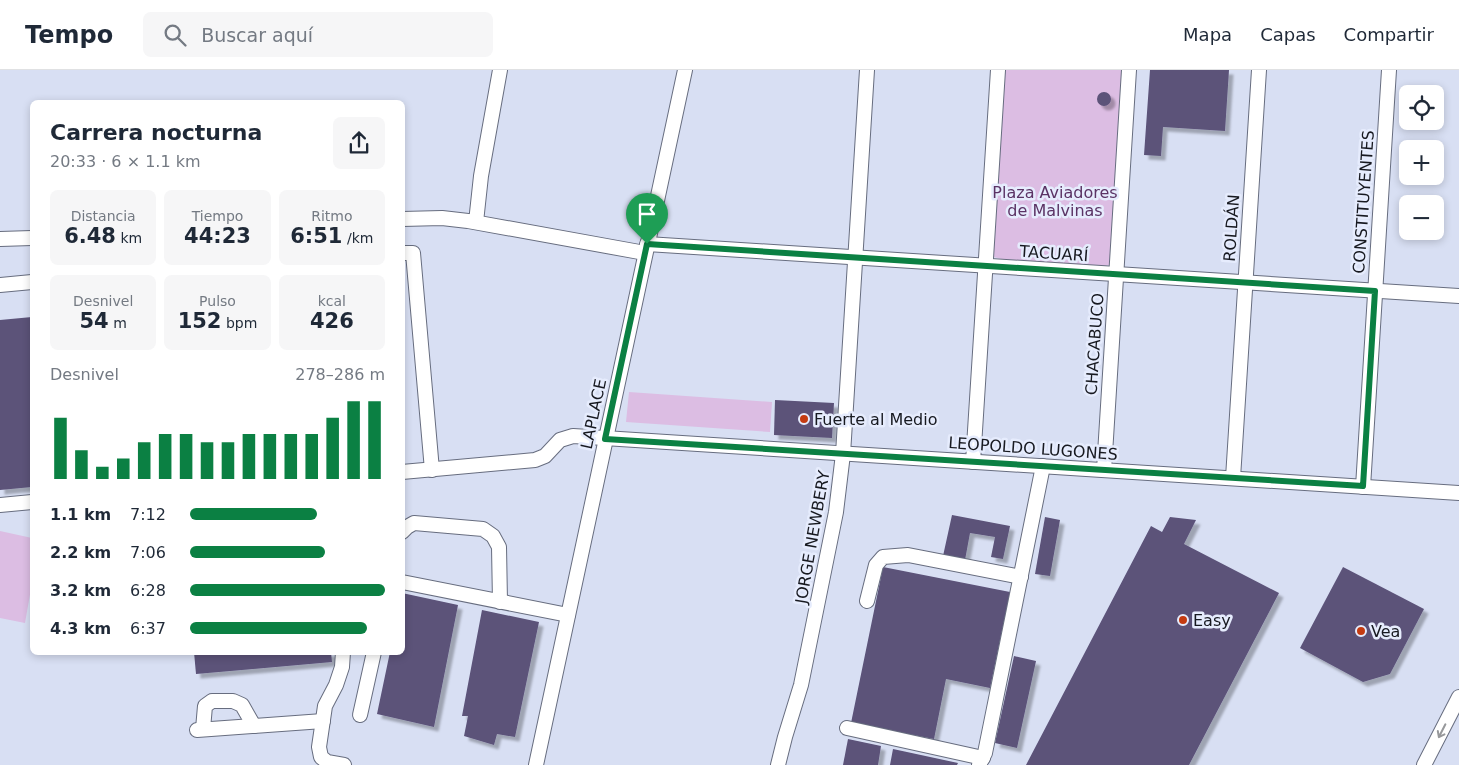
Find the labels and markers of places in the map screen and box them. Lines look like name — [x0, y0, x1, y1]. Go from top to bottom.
pin — [626, 193, 668, 244]
place label: Fuerte al Medio — [814, 410, 937, 429]
marker: Fuerte al Medio — [798, 413, 810, 425]
place label: Easy — [1193, 611, 1231, 630]
marker: Easy — [1177, 614, 1189, 626]
place label: Vea — [1371, 622, 1400, 641]
marker: Vea — [1355, 625, 1367, 637]

